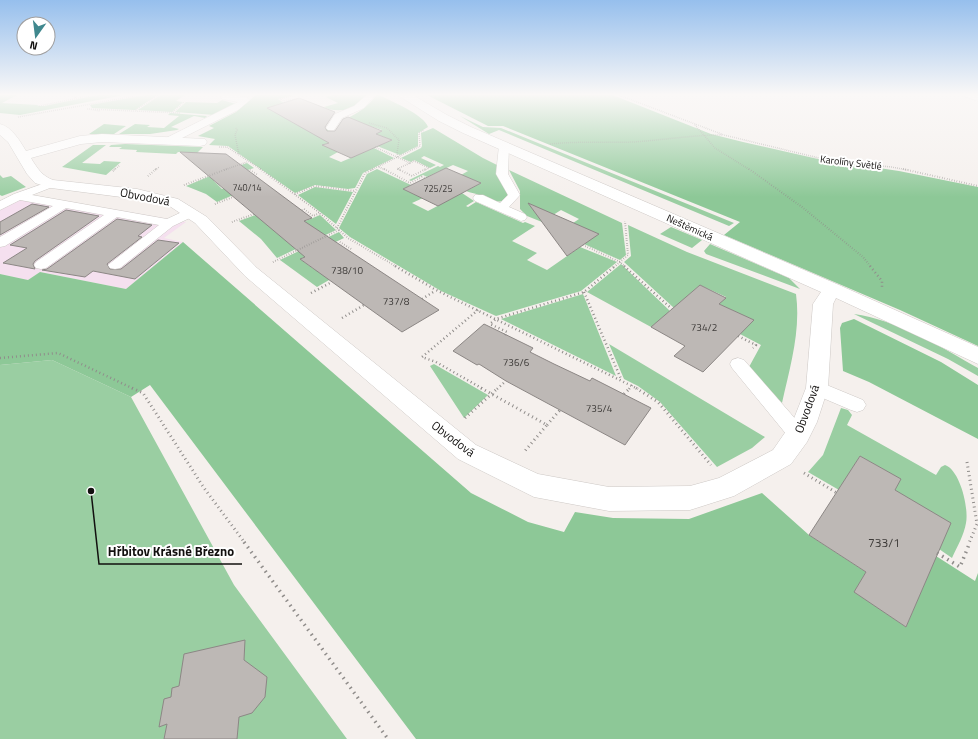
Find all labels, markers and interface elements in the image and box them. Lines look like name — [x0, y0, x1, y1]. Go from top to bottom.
north arrow — [16, 16, 56, 56]
text: N — [28, 37, 39, 54]
street label: Karolíny Světlé — [819, 151, 883, 174]
house number: 740/14 — [233, 181, 261, 194]
street label: Obvodová — [119, 182, 172, 211]
house number: 725/25 — [424, 182, 452, 195]
street label: Neštěmická — [664, 211, 716, 244]
house number: 738/10 — [331, 263, 363, 278]
house number: 737/8 — [383, 294, 410, 309]
house number: 734/2 — [691, 320, 717, 335]
house number: 736/6 — [503, 355, 530, 370]
street label: Obvodová — [789, 382, 824, 436]
house number: 735/4 — [586, 401, 613, 416]
street label: Obvodová — [427, 416, 479, 461]
house number: 733/1 — [868, 533, 900, 552]
callout: Hřbitov Krásné Březno — [99, 539, 242, 564]
text: Hřbitov Krásné Březno — [108, 541, 234, 561]

